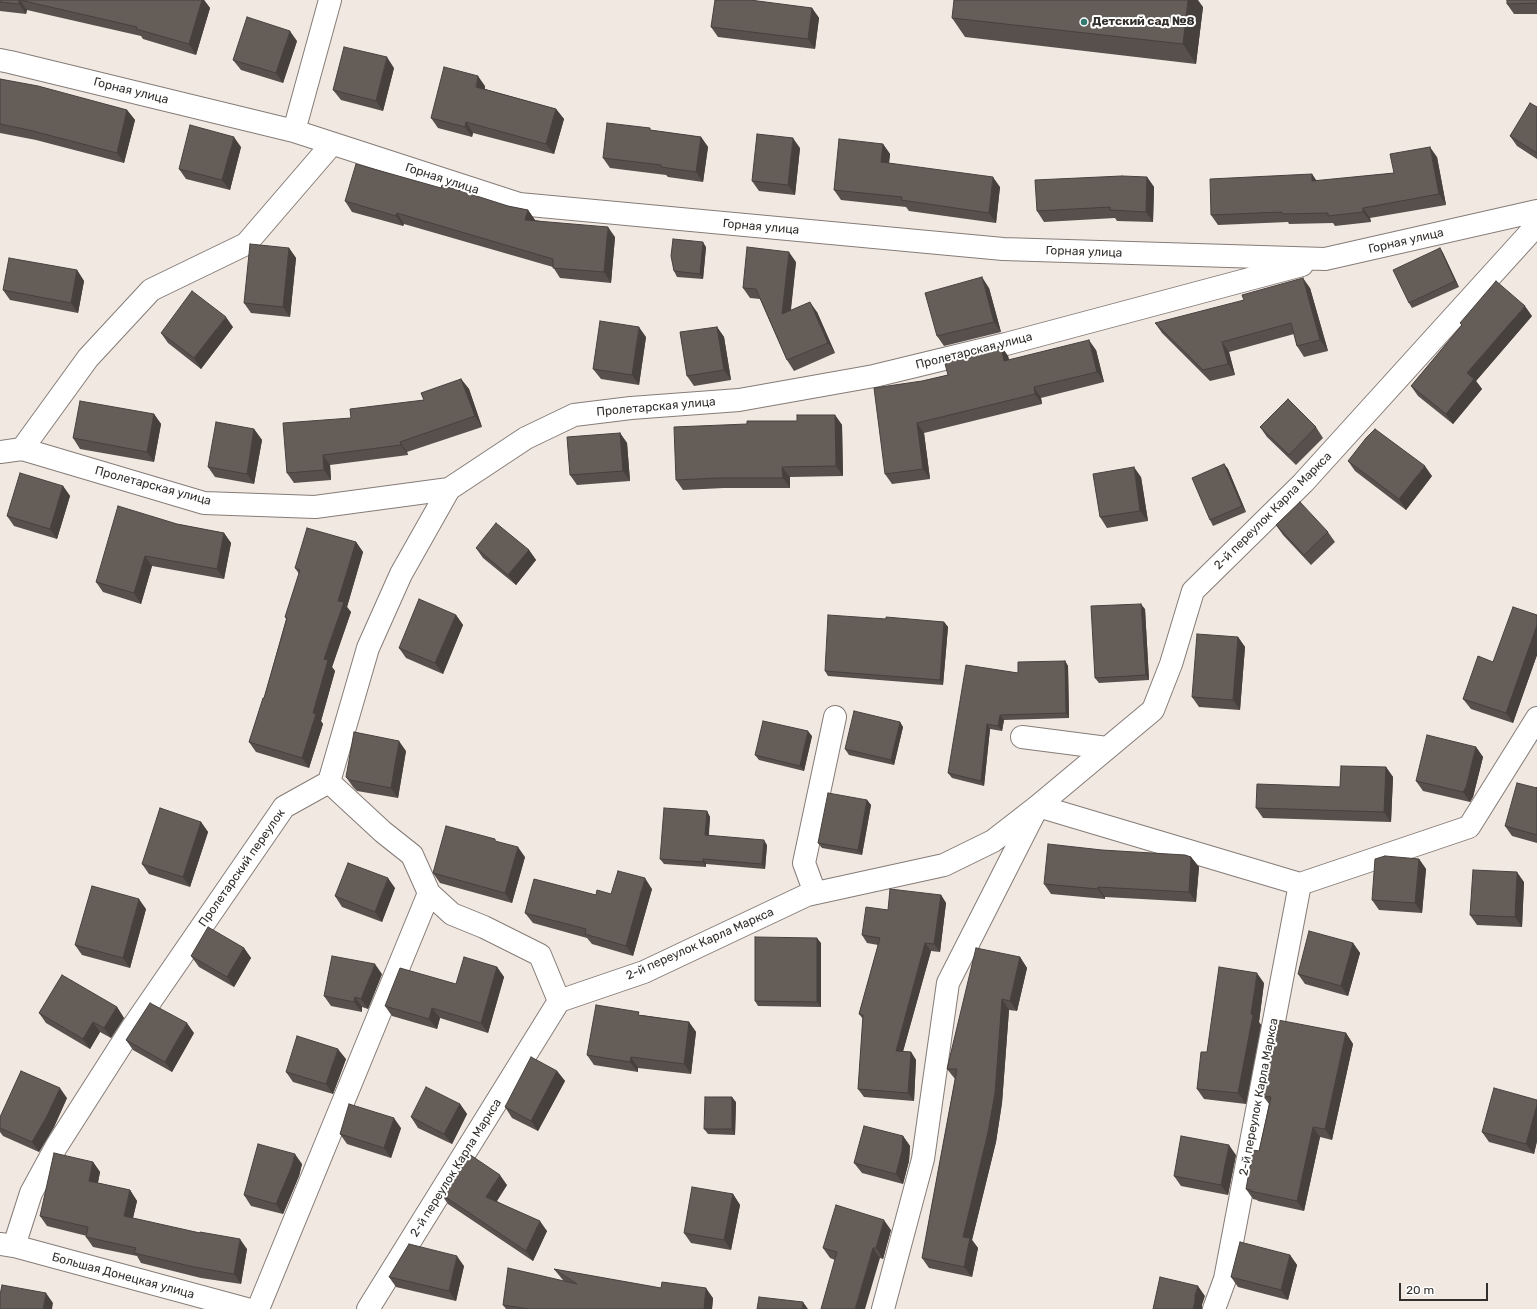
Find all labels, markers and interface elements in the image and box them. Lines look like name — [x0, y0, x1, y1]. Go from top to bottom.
place label: Детский сад №8 — [1092, 15, 1195, 29]
marker: Детский сад №8 — [1079, 17, 1089, 27]
street label: Горная улица — [92, 75, 170, 107]
street label: Горная улица — [403, 160, 481, 198]
street label: Горная улица — [722, 216, 800, 238]
street label: Горная улица — [1367, 225, 1445, 257]
street label: Горная улица — [1045, 243, 1123, 261]
street label: Пролетарская улица — [914, 330, 1034, 372]
street label: Пролетарская улица — [596, 395, 716, 419]
street label: 2-й переулок Карла Маркса — [1211, 449, 1335, 573]
street label: Пролетарская улица — [93, 464, 213, 508]
street label: Пролетарский переулок — [196, 806, 288, 930]
street label: 2-й переулок Карла Маркса — [624, 905, 776, 983]
street label: 2-й переулок Карла Маркса — [1237, 1017, 1281, 1177]
street label: 2-й переулок Карла Маркса — [407, 1096, 505, 1240]
street label: Большая Донецкая улица — [50, 1250, 196, 1302]
scale bar — [1401, 1275, 1490, 1301]
text: 20 m — [1406, 1283, 1434, 1297]

